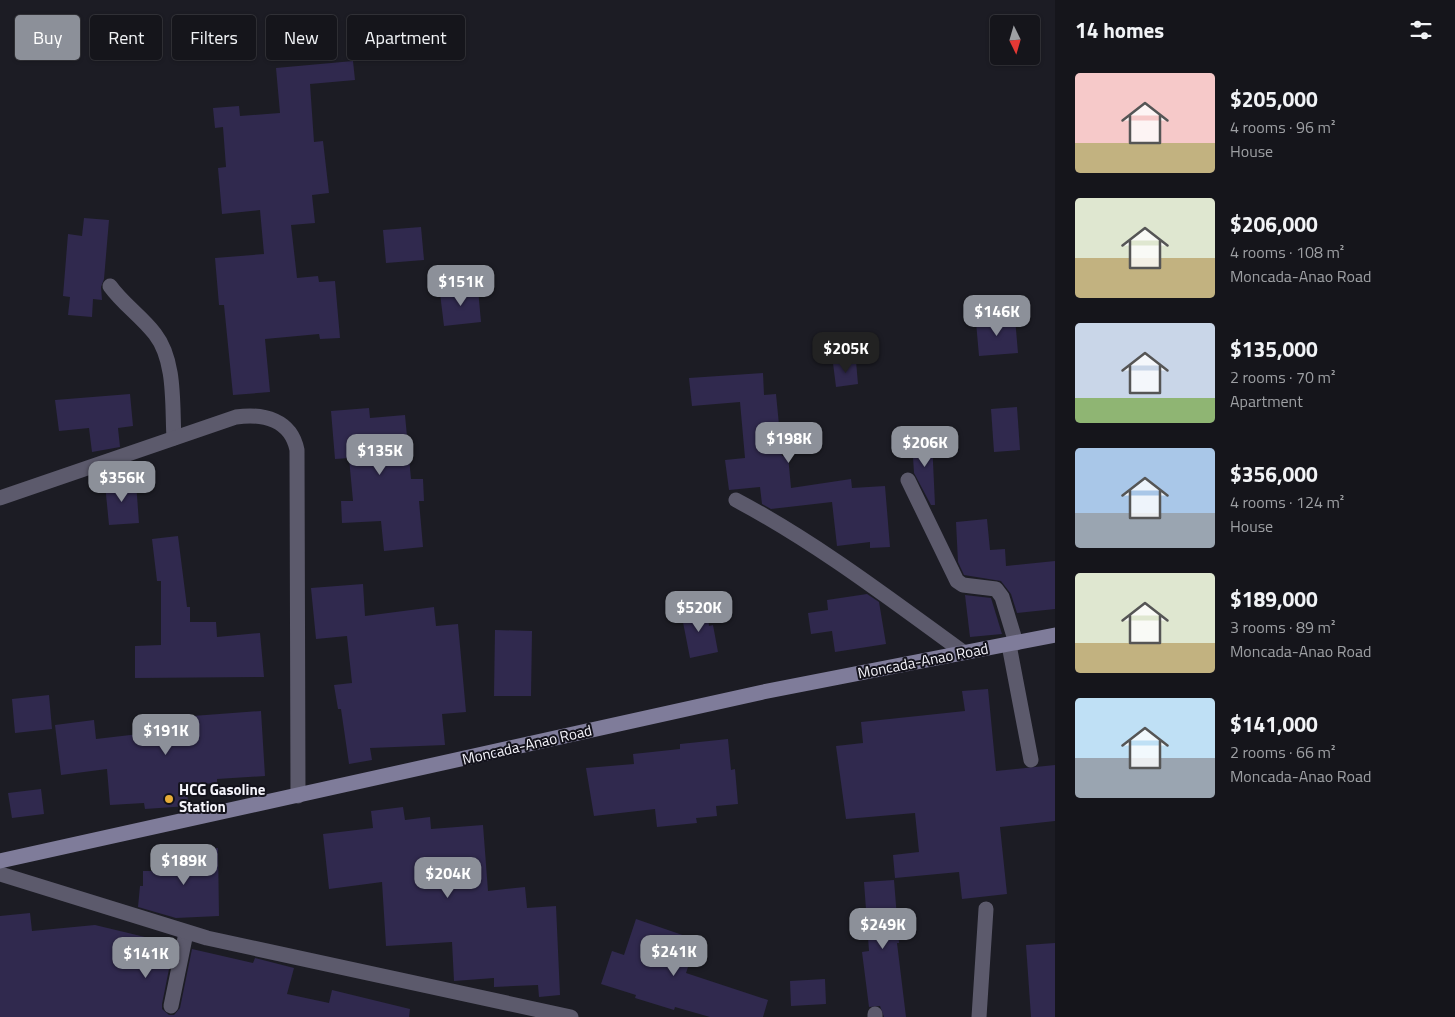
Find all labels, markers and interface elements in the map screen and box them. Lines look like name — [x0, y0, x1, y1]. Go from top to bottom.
text: 14 homes — [1075, 14, 1164, 46]
chip: Buy — [15, 15, 80, 60]
chip: Rent — [90, 15, 162, 60]
chip: Filters — [172, 15, 256, 60]
chip: New — [266, 15, 337, 60]
chip: Apartment — [347, 15, 465, 60]
north arrow — [990, 15, 1040, 65]
map controls — [990, 15, 1040, 65]
icon: filters — [1407, 16, 1435, 44]
text: $205,000 — [1230, 83, 1318, 115]
icon: home — [1115, 93, 1175, 153]
text: 4 rooms · 96 m² — [1230, 115, 1335, 139]
text: House — [1230, 139, 1273, 163]
text: $206,000 — [1230, 208, 1318, 240]
icon: home — [1115, 218, 1175, 278]
text: 4 rooms · 108 m² — [1230, 240, 1344, 264]
pin: $151K — [426, 264, 496, 307]
text: Moncada-Anao Road — [1230, 264, 1371, 288]
text: $151K — [438, 269, 484, 293]
pin: $146K — [962, 294, 1032, 337]
text: $146K — [974, 299, 1020, 323]
pin: $205K — [811, 332, 881, 374]
text: $135,000 — [1230, 333, 1318, 365]
text: $205K — [823, 336, 869, 360]
icon: home — [1115, 343, 1175, 403]
text: 2 rooms · 70 m² — [1230, 365, 1335, 389]
text: Apartment — [1230, 389, 1303, 413]
pin: $198K — [754, 422, 824, 464]
text: $198K — [766, 426, 812, 450]
pin: $206K — [890, 426, 960, 468]
text: $206K — [902, 430, 948, 454]
pin: $135K — [345, 434, 415, 476]
text: $135K — [357, 438, 403, 462]
text: $356,000 — [1230, 458, 1318, 490]
pin: $356K — [87, 460, 157, 503]
text: $356K — [99, 465, 145, 489]
icon: home — [1115, 468, 1175, 528]
text: 4 rooms · 124 m² — [1230, 490, 1344, 514]
text: House — [1230, 514, 1273, 538]
text: $189,000 — [1230, 583, 1318, 615]
pin: $520K — [664, 590, 734, 633]
icon: home — [1115, 593, 1175, 653]
text: $520K — [676, 595, 722, 619]
text: 3 rooms · 89 m² — [1230, 615, 1335, 639]
street label: Moncada-Anao Road — [856, 637, 990, 684]
text: Moncada-Anao Road — [1230, 639, 1371, 663]
text: $141,000 — [1230, 708, 1318, 740]
pin: $191K — [131, 714, 201, 756]
text: $191K — [143, 718, 189, 742]
street label: Moncada-Anao Road — [460, 718, 594, 771]
icon: home — [1115, 718, 1175, 778]
text: 2 rooms · 66 m² — [1230, 740, 1335, 764]
text: Moncada-Anao Road — [1230, 764, 1371, 788]
place label: HCG Gasoline Station — [179, 778, 266, 818]
marker: HCG Gasoline Station — [163, 793, 175, 805]
pin: $189K — [149, 844, 219, 886]
text: $189K — [161, 848, 207, 872]
pin: $204K — [413, 856, 483, 899]
text: $204K — [425, 861, 471, 885]
pin: $249K — [848, 908, 918, 950]
text: $249K — [860, 912, 906, 936]
pin: $241K — [639, 934, 709, 977]
pin: $141K — [111, 936, 181, 979]
text: $241K — [651, 939, 697, 963]
text: $141K — [123, 941, 169, 965]

